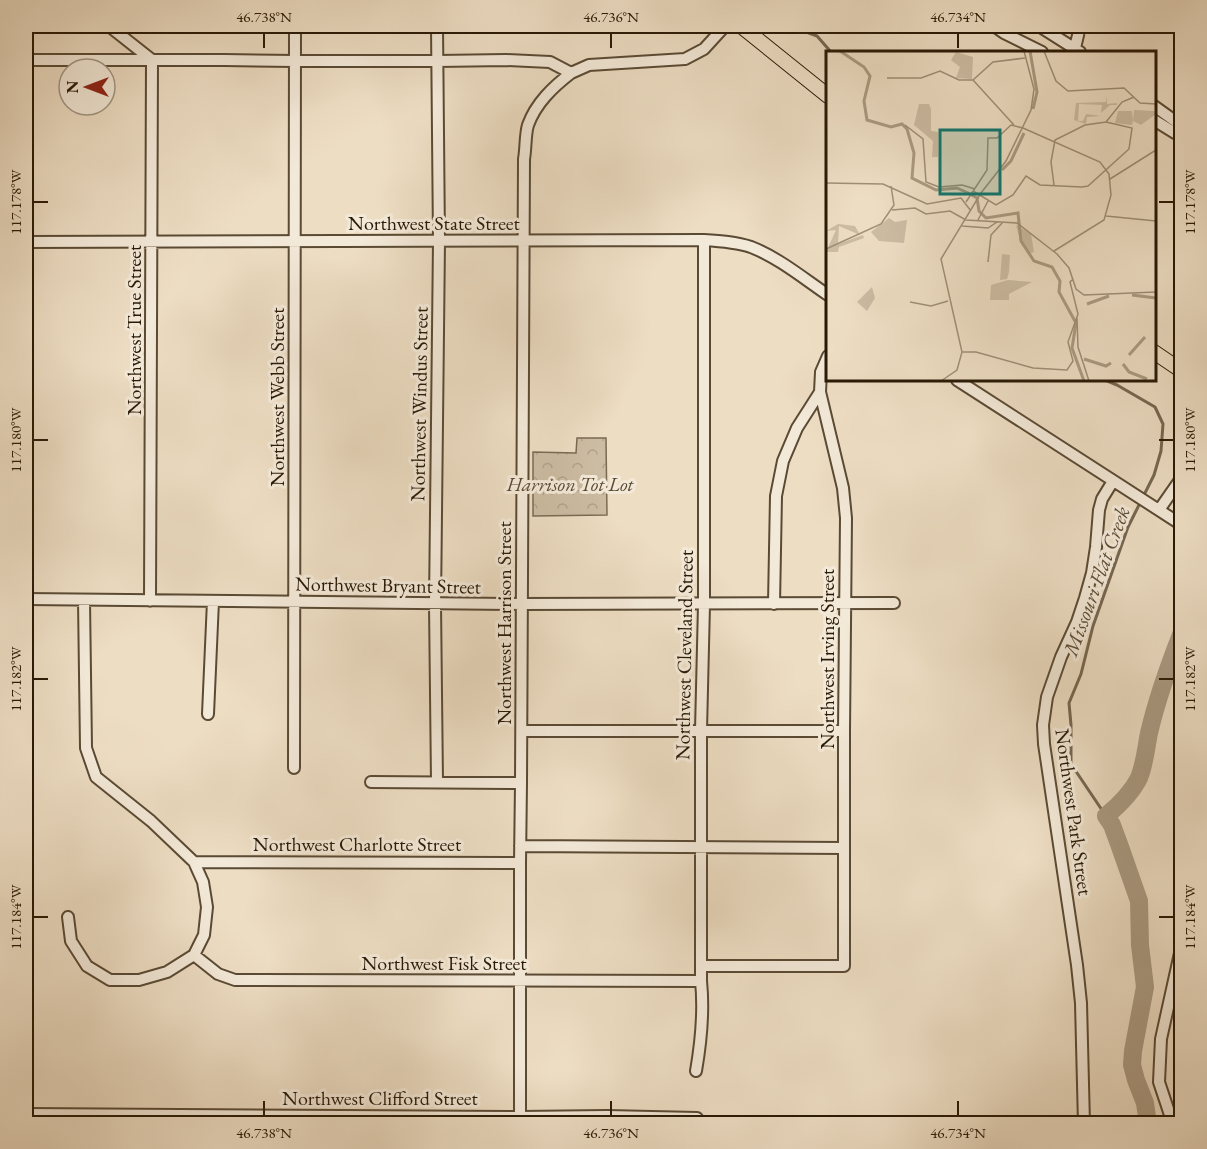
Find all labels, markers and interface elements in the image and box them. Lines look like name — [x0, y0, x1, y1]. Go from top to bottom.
text: 46.738°N — [236, 7, 292, 26]
text: 46.736°N — [583, 7, 639, 26]
text: 46.734°N — [930, 7, 986, 26]
inset map — [826, 51, 1156, 381]
north arrow — [57, 57, 117, 117]
text: N — [62, 80, 83, 93]
text: 117.178°W — [6, 169, 25, 234]
text: 117.178°W — [1180, 169, 1199, 234]
street label: Northwest State Street — [348, 210, 521, 236]
street label: Northwest True Street — [121, 244, 147, 415]
street label: Northwest Windus Street — [404, 306, 434, 502]
street label: Northwest Webb Street — [264, 307, 290, 486]
text: 117.180°W — [6, 407, 25, 472]
text: 117.180°W — [1180, 407, 1199, 472]
park label: Harrison Tot Lot — [506, 471, 635, 497]
water label: Missouri Flat Creek — [1056, 502, 1136, 661]
street label: Northwest Harrison Street — [491, 521, 517, 725]
street label: Northwest Cleveland Street — [669, 549, 699, 760]
street label: Northwest Irving Street — [814, 568, 840, 749]
street label: Northwest Bryant Street — [295, 570, 482, 600]
text: 117.182°W — [6, 646, 25, 711]
text: 117.182°W — [1180, 646, 1199, 711]
street label: Northwest Park Street — [1049, 727, 1099, 898]
street label: Northwest Charlotte Street — [253, 831, 462, 857]
text: 117.184°W — [6, 884, 25, 949]
text: 117.184°W — [1180, 884, 1199, 949]
street label: Northwest Fisk Street — [361, 950, 527, 976]
street label: Northwest Clifford Street — [282, 1085, 479, 1111]
text: 46.738°N — [236, 1123, 292, 1142]
text: 46.736°N — [583, 1123, 639, 1142]
text: 46.734°N — [930, 1123, 986, 1142]

